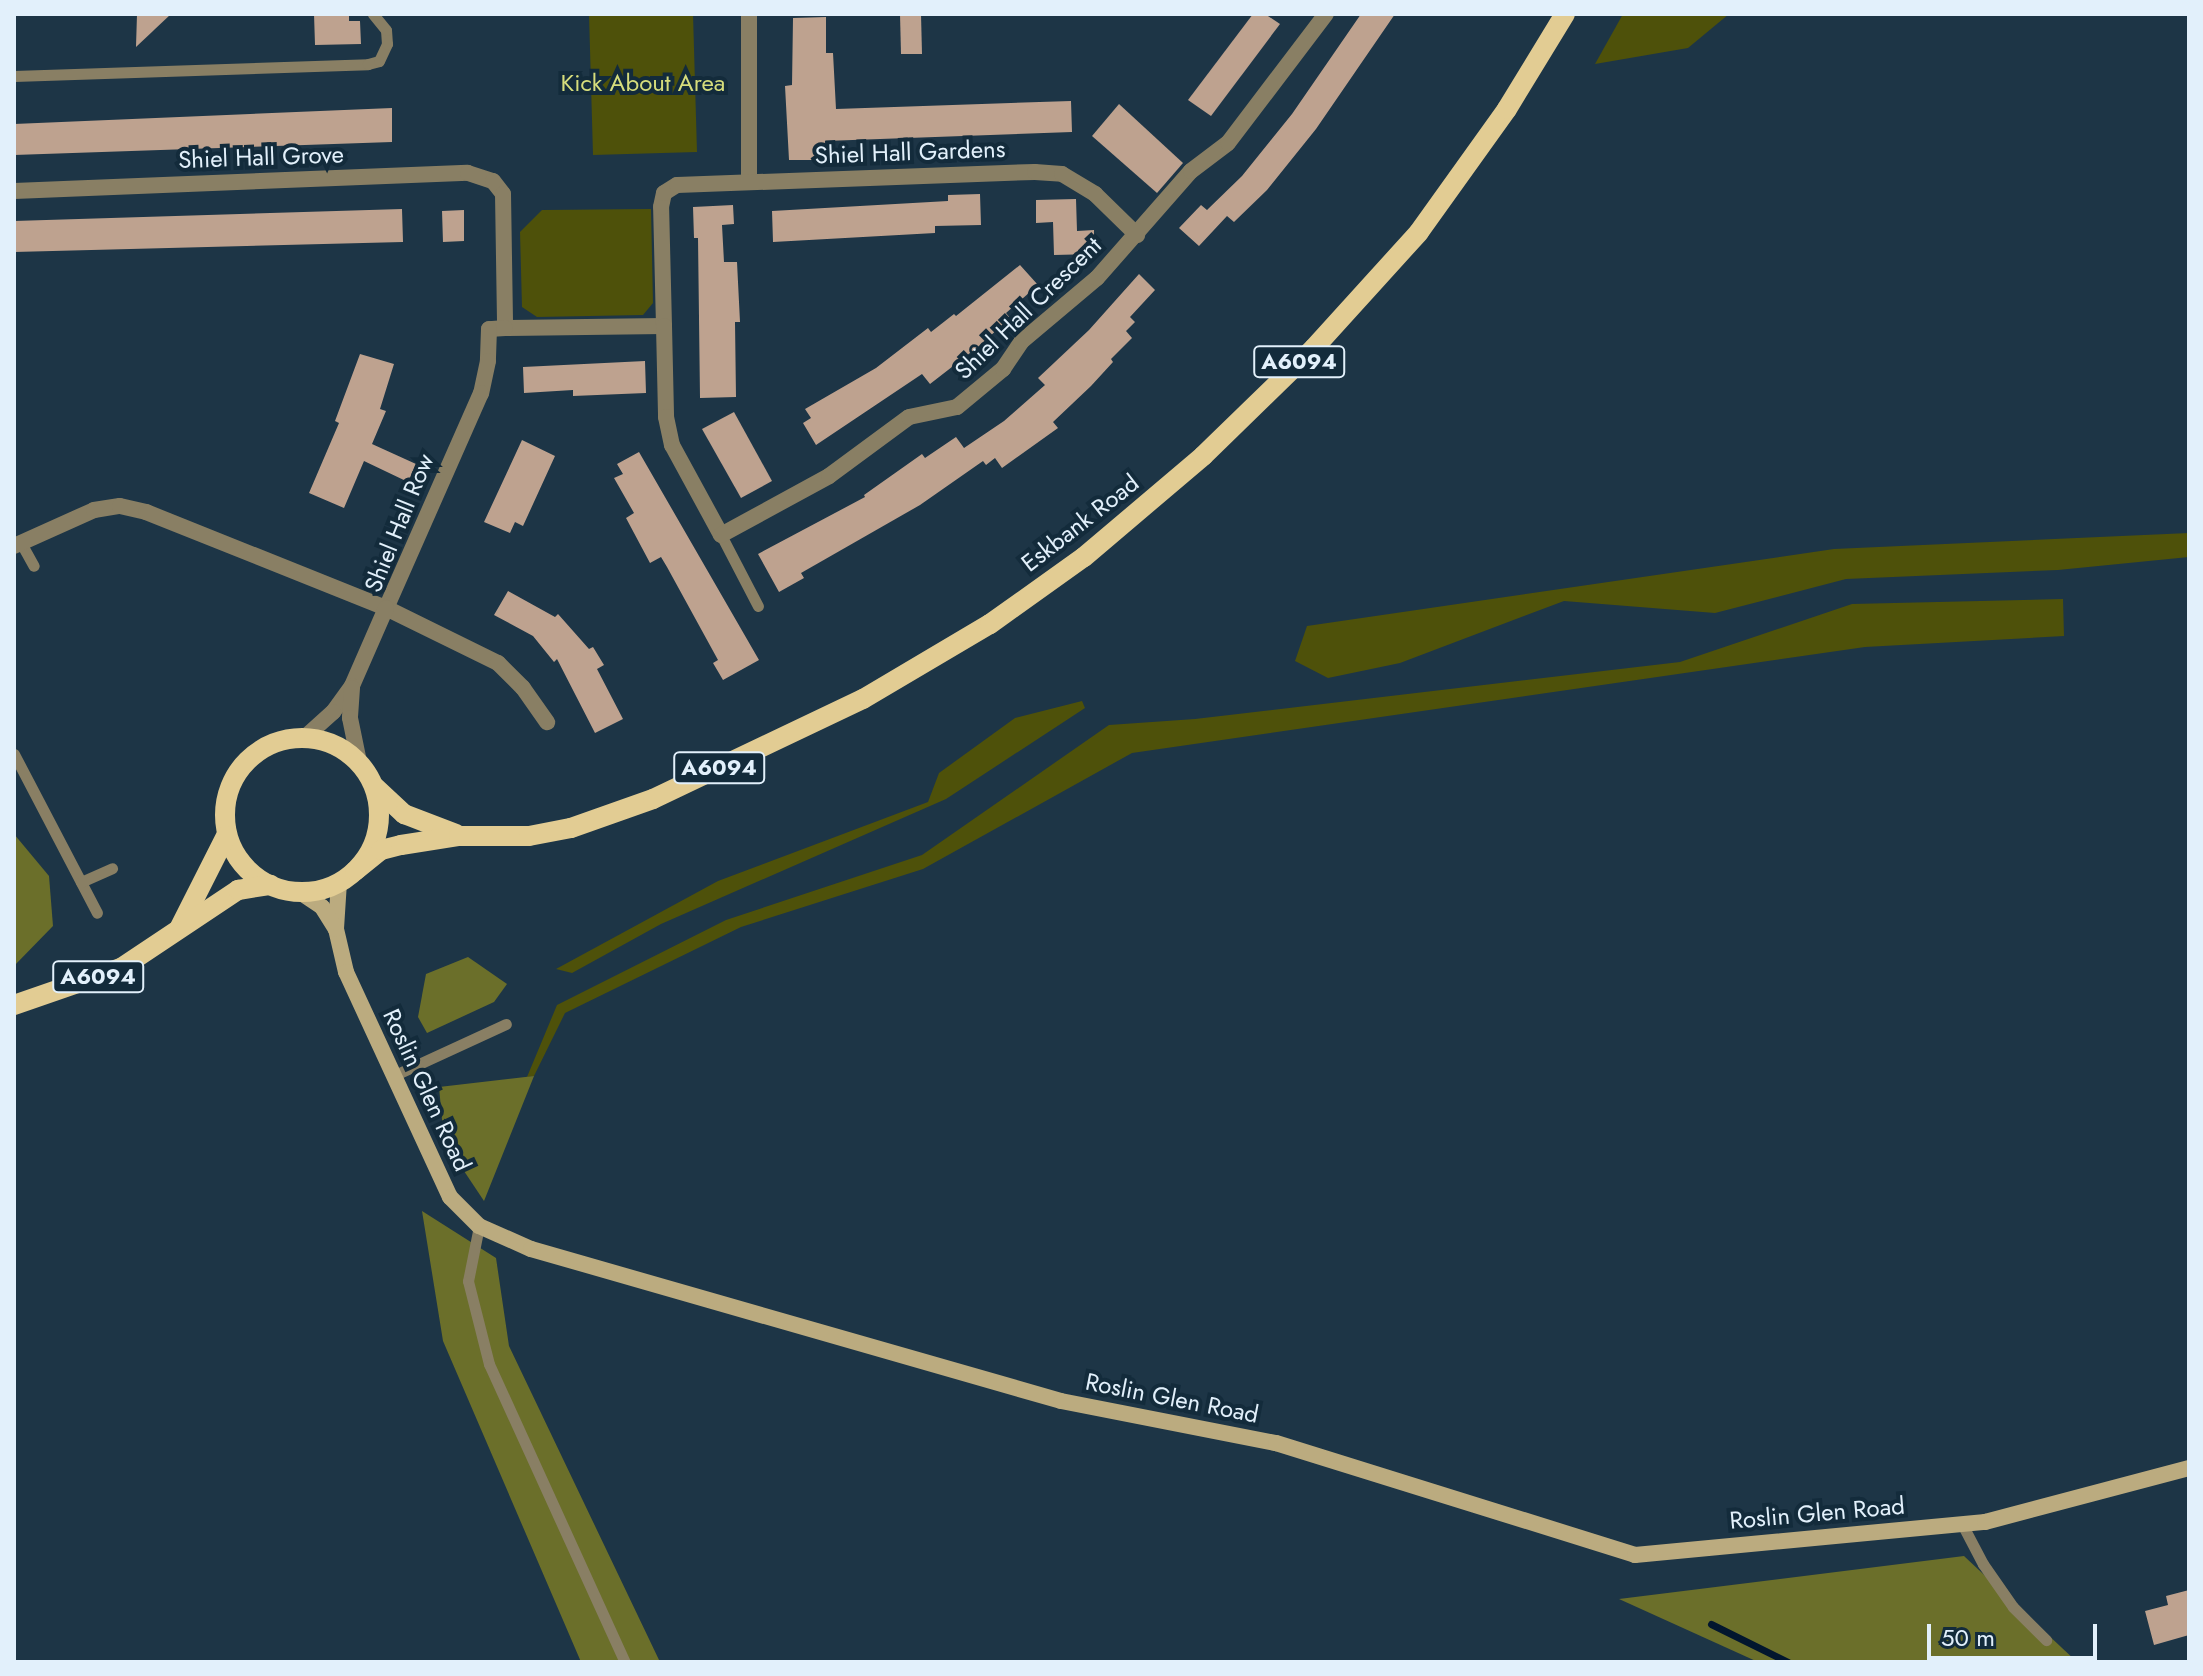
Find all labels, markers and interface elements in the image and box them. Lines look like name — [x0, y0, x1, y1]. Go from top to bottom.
park label: Kick About Area — [561, 69, 725, 97]
street label: Shiel Hall Gardens — [814, 134, 1006, 170]
street label: Shiel Hall Grove — [178, 140, 344, 174]
street label: Shiel Hall Crescent — [949, 231, 1107, 385]
road number: A6094 — [1253, 344, 1345, 380]
street label: Shiel Hall Row — [358, 450, 440, 596]
street label: Eskbank Road — [1016, 468, 1144, 578]
road number: A6094 — [673, 750, 765, 786]
road number: A6094 — [52, 959, 144, 995]
street label: Roslin Glen Road — [377, 1004, 477, 1176]
street label: Roslin Glen Road — [1083, 1367, 1261, 1429]
street label: Roslin Glen Road — [1728, 1491, 1906, 1535]
scale bar — [1931, 1608, 2101, 1658]
text: 50 m — [1941, 1620, 1995, 1655]

